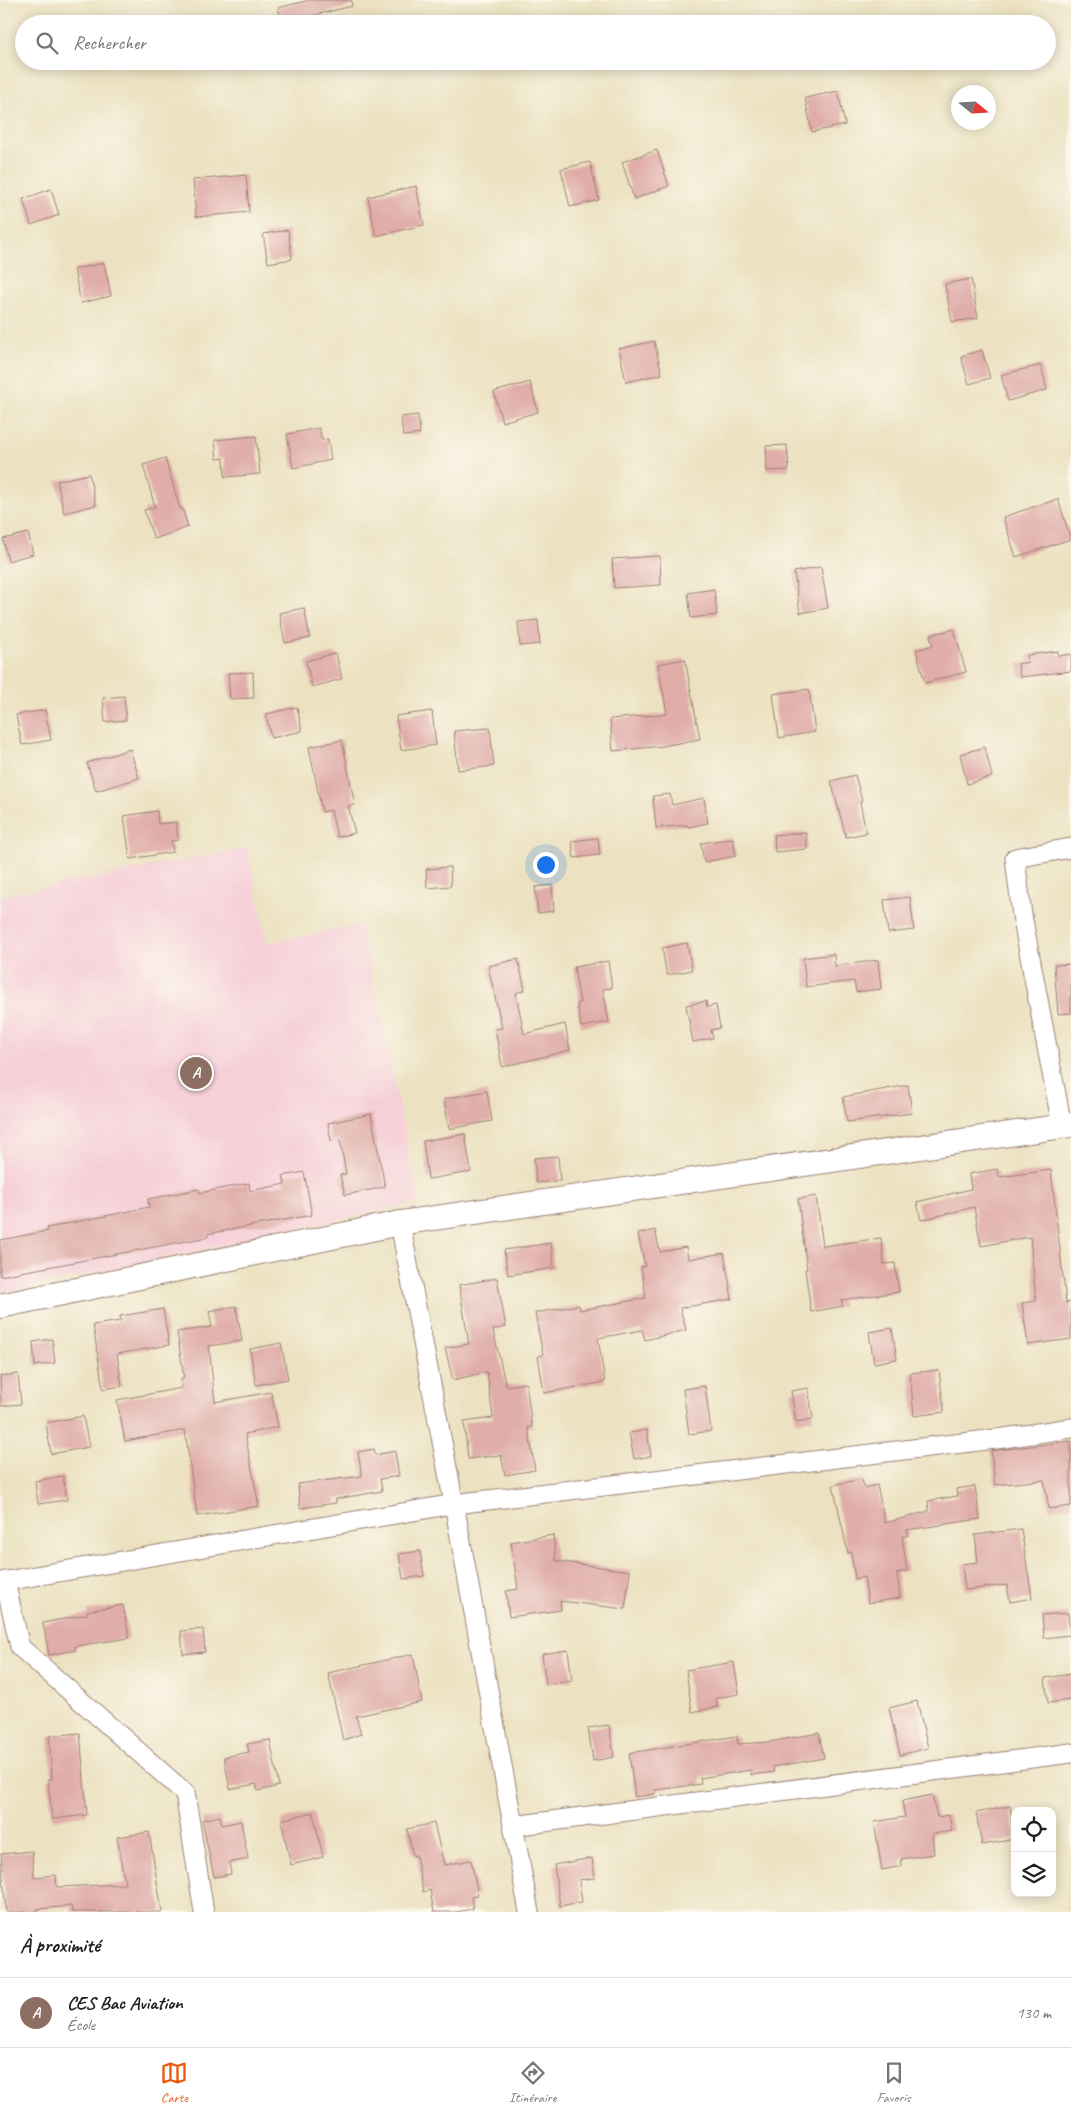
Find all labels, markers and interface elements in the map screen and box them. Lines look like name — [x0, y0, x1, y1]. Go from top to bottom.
search box — [15, 15, 1056, 70]
icon: search — [33, 29, 61, 57]
text: Rechercher — [73, 31, 146, 55]
north arrow — [951, 85, 996, 130]
your location — [533, 852, 559, 878]
pin: A — [180, 1054, 212, 1092]
map controls — [1011, 1807, 1056, 1897]
button: locate — [1011, 1807, 1056, 1852]
button: layers — [1011, 1852, 1056, 1897]
text: À proximité — [20, 1932, 100, 1958]
text: CES Bac Aviation — [67, 1991, 183, 2015]
text: A — [32, 2003, 40, 2023]
text: 130 m — [1017, 2003, 1051, 2023]
text: École — [67, 2015, 95, 2035]
tab: Carte — [160, 2059, 188, 2106]
tab: Itinéraire — [509, 2059, 556, 2106]
tab: Favoris — [877, 2059, 911, 2106]

